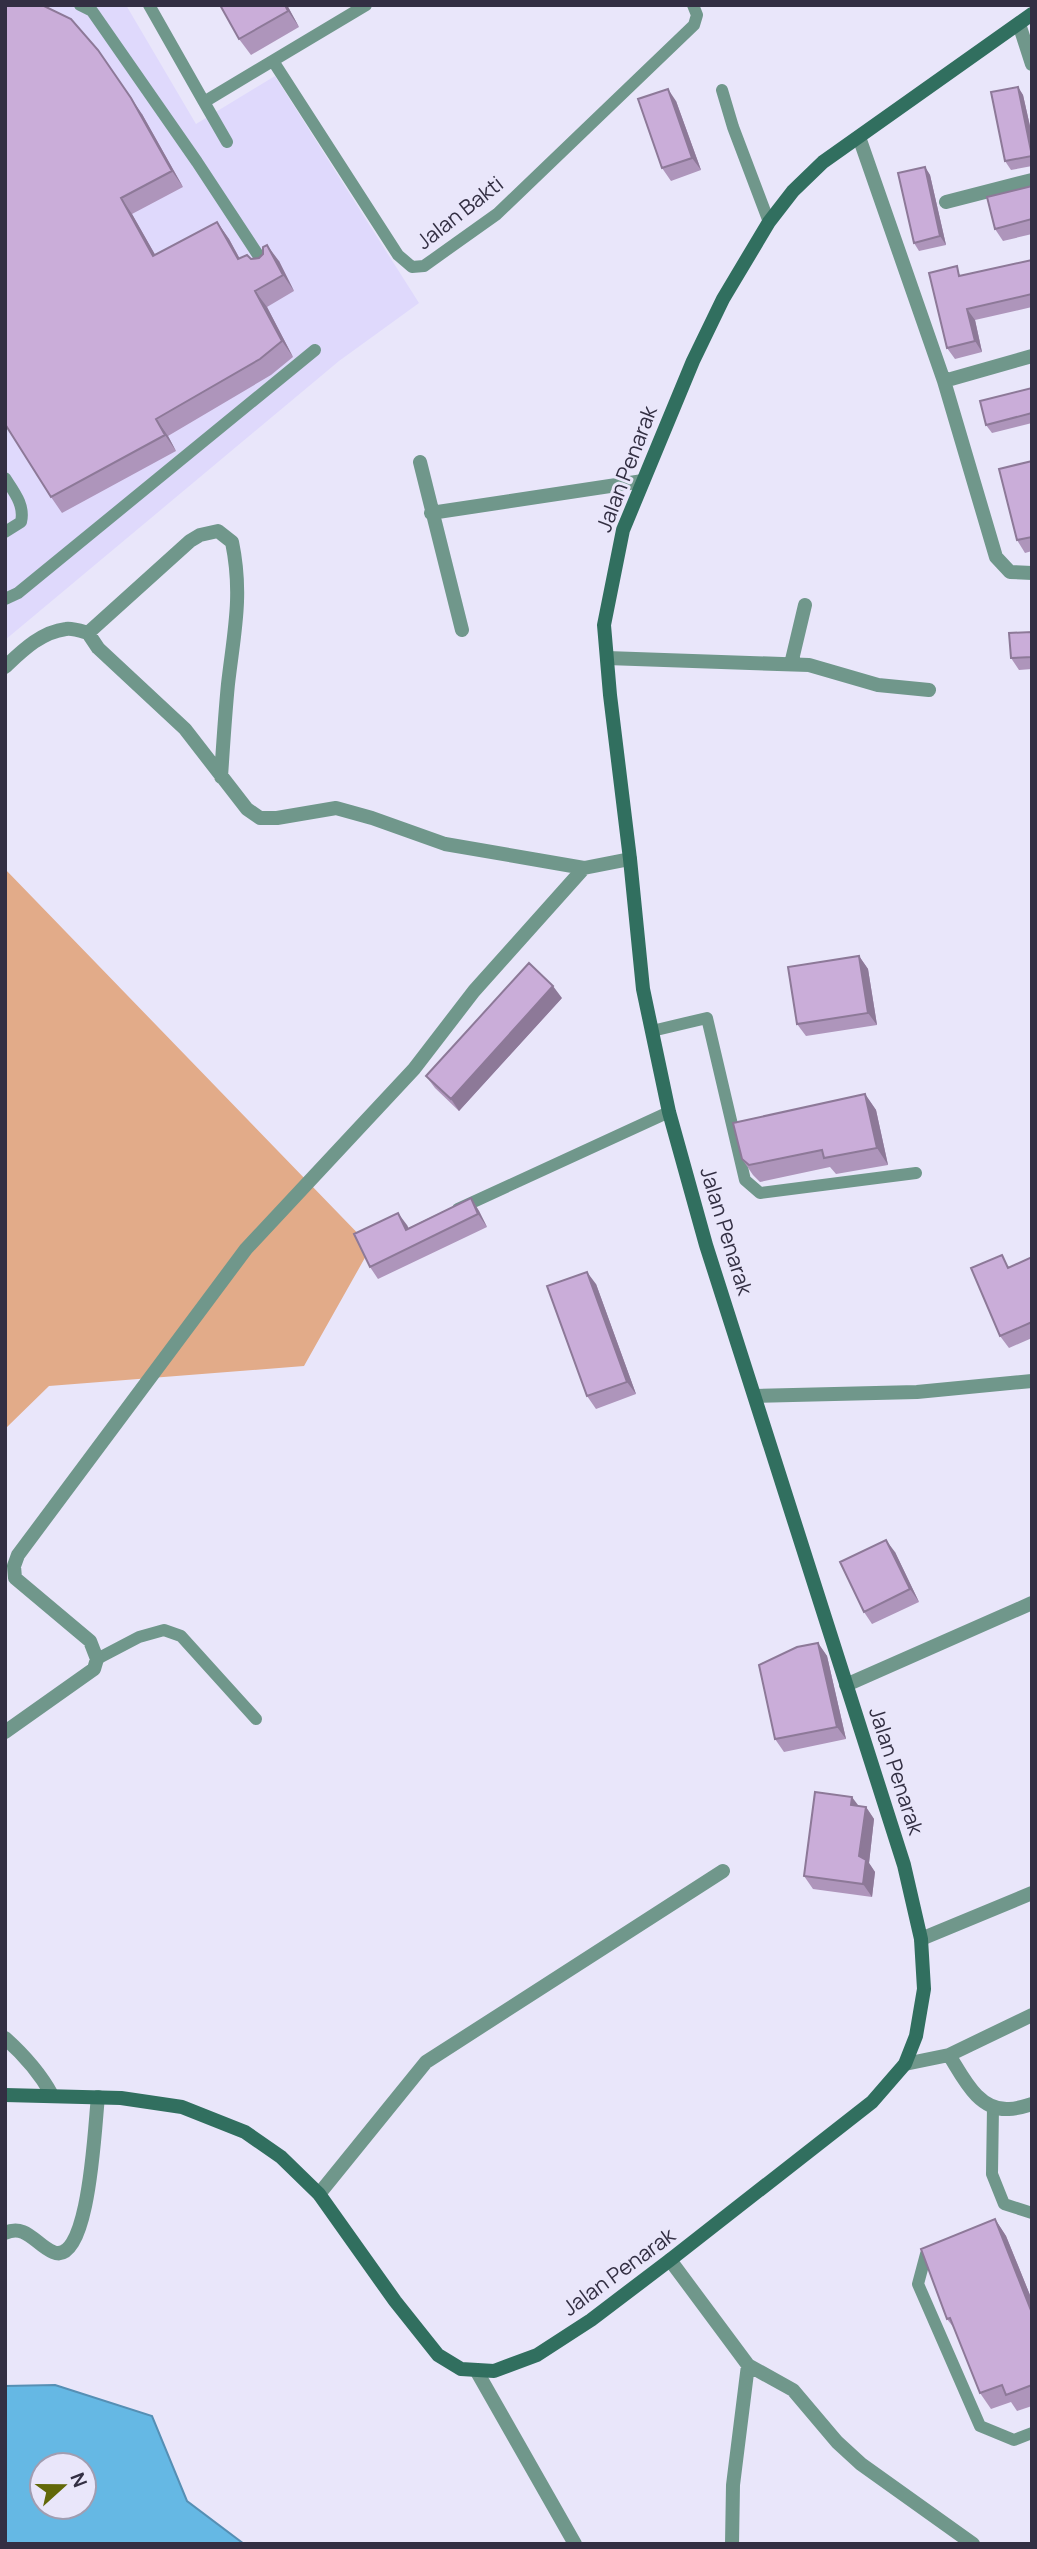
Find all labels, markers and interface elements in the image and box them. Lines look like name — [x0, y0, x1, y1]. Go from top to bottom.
street label: Jalan Bakti — [410, 169, 509, 255]
street label: Jalan Penarak — [589, 401, 663, 536]
street label: Jalan Penarak — [694, 1163, 760, 1299]
street label: Jalan Penarak — [863, 1703, 931, 1839]
street label: Jalan Penarak — [557, 2221, 681, 2321]
north arrow — [28, 2451, 98, 2521]
text: N — [64, 2469, 93, 2491]

